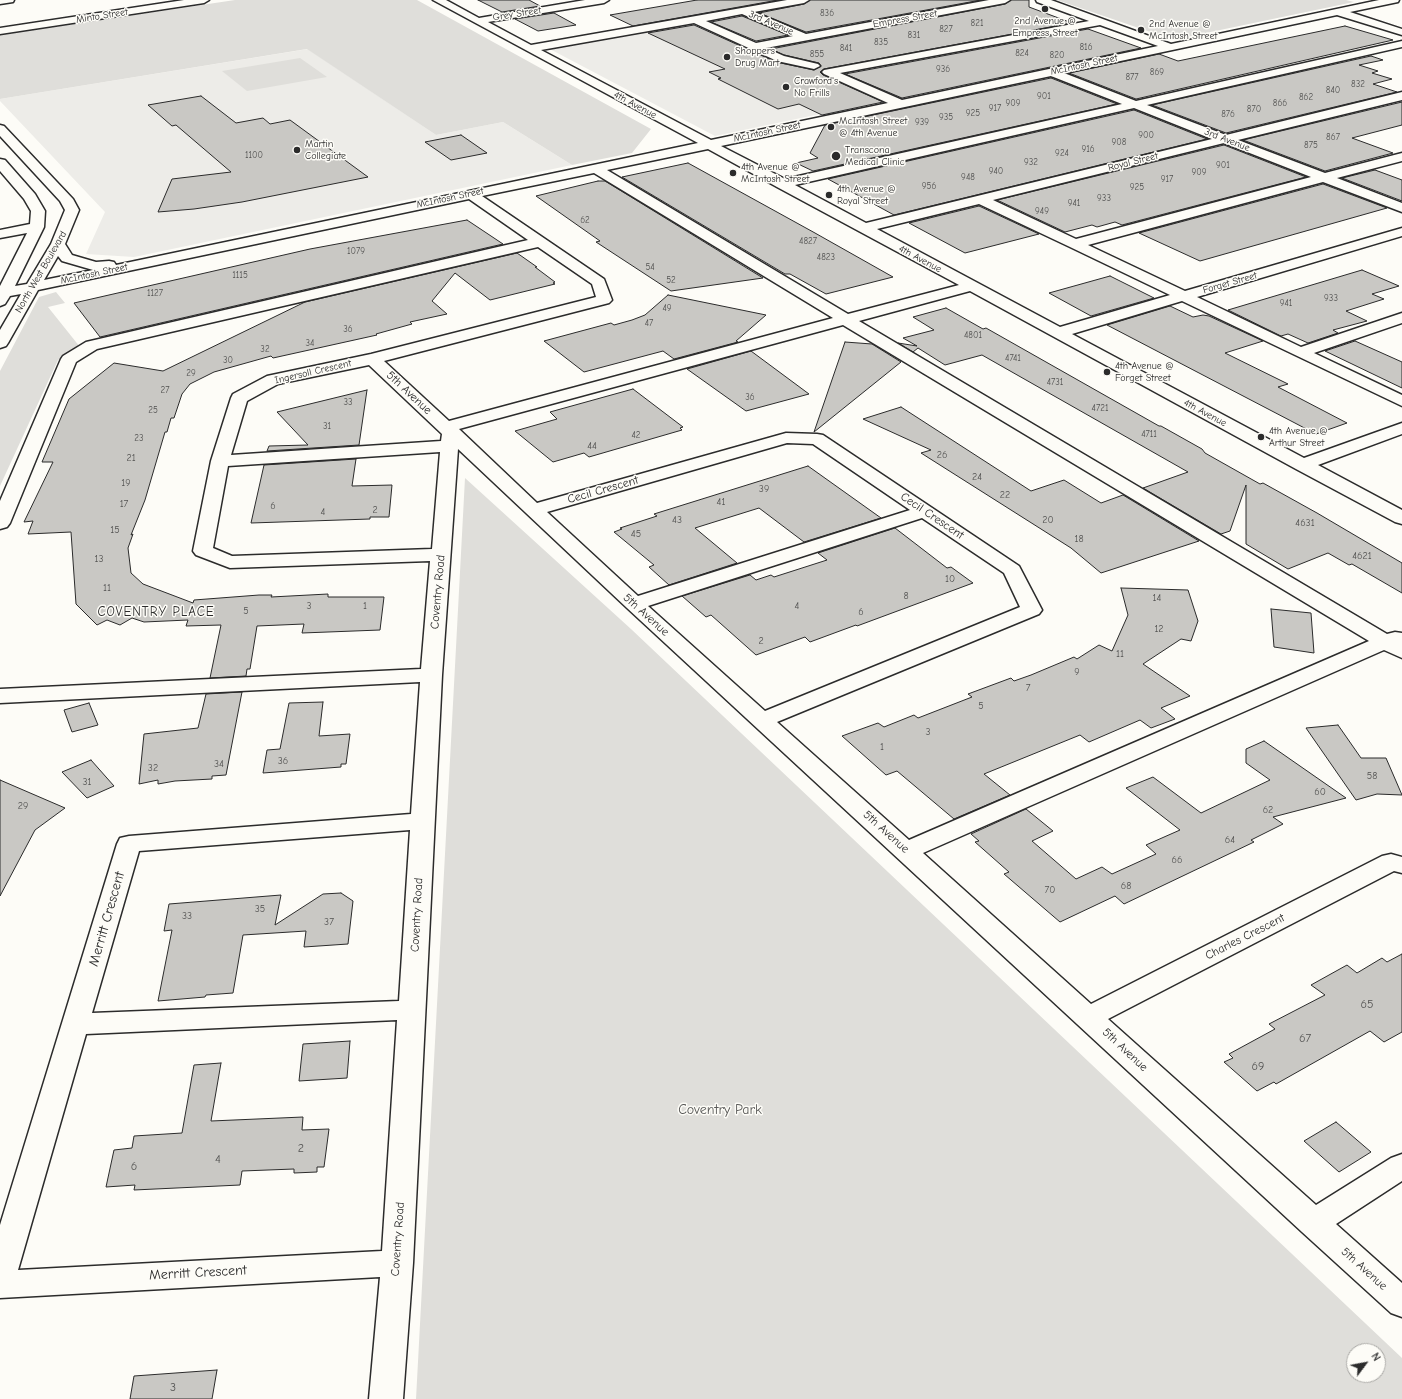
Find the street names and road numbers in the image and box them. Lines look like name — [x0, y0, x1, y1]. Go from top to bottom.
street label: Grey Street — [492, 4, 542, 24]
street label: Minto Street — [75, 6, 129, 26]
street label: Empress Street — [872, 7, 938, 31]
street label: 3rd Avenue — [747, 8, 795, 38]
street label: McIntosh Street — [1049, 52, 1119, 78]
street label: 4th Avenue — [612, 89, 658, 121]
street label: McIntosh Street — [732, 119, 802, 145]
street label: 3rd Avenue — [1203, 126, 1251, 154]
street label: Royal Street — [1107, 150, 1159, 174]
street label: McIntosh Street — [415, 185, 485, 211]
street label: North West Boulevard — [13, 229, 69, 315]
street label: 4th Avenue — [897, 243, 943, 275]
street label: McIntosh Street — [59, 261, 129, 287]
street label: Forget Street — [1202, 270, 1258, 296]
street label: Ingersoll Crescent — [274, 357, 352, 387]
street label: 5th Avenue — [383, 368, 435, 418]
street label: 4th Avenue — [1182, 397, 1228, 429]
street label: Cecil Crescent — [566, 473, 640, 507]
street label: Cecil Crescent — [898, 490, 966, 542]
street label: Coventry Road — [428, 554, 448, 630]
street label: 5th Avenue — [620, 591, 672, 639]
street label: 5th Avenue — [860, 808, 912, 856]
street label: Merritt Crescent — [85, 870, 129, 968]
street label: Coventry Road — [408, 877, 426, 953]
street label: Charles Crescent — [1203, 911, 1287, 963]
street label: 5th Avenue — [1099, 1025, 1151, 1075]
street label: Coventry Road — [388, 1201, 408, 1277]
street label: 5th Avenue — [1338, 1245, 1390, 1293]
street label: Merritt Crescent — [149, 1262, 247, 1284]

